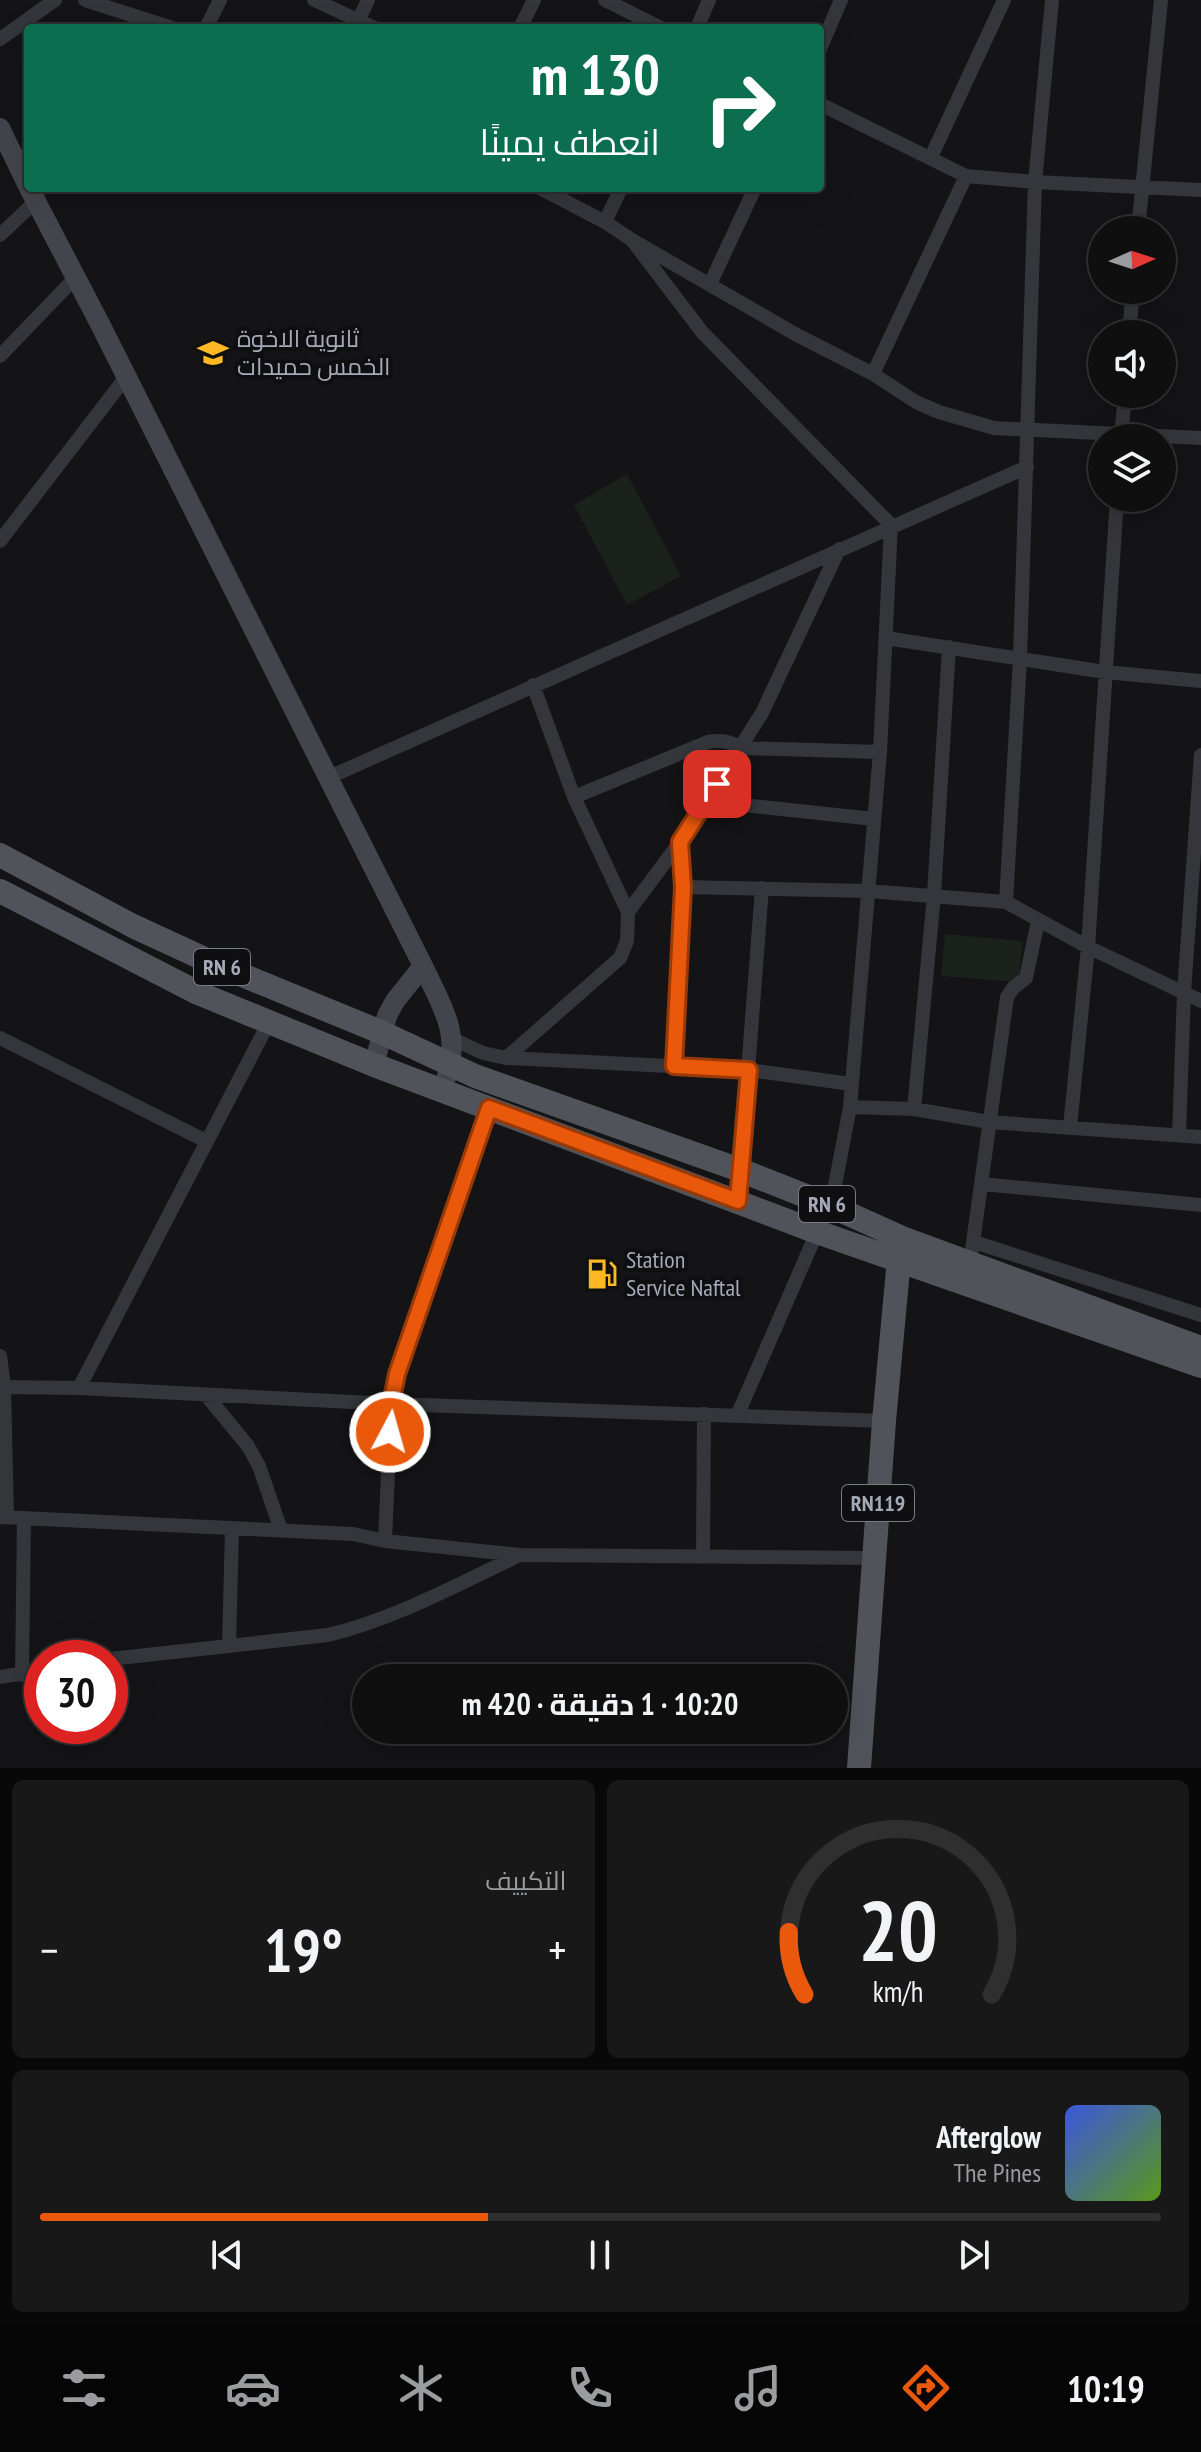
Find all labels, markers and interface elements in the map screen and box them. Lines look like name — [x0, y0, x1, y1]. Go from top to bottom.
text: 130 m — [531, 38, 660, 110]
icon: right — [688, 56, 792, 160]
text: انعطف يمينًا — [480, 118, 660, 165]
north arrow — [1088, 216, 1176, 304]
map controls — [1088, 216, 1176, 512]
button: sound — [1088, 320, 1176, 408]
place label: ثانوية الاخوة الخمس حميدات — [237, 323, 391, 382]
school or university icon: ثانوية الاخوة الخمس حميدات — [196, 336, 230, 370]
button: layers — [1088, 424, 1176, 512]
pin — [683, 750, 751, 818]
icon: arrive — [695, 762, 739, 806]
road number: RN 6 — [194, 949, 250, 985]
road number: RN 6 — [799, 1186, 855, 1222]
place label: Station Service Naftal — [626, 1244, 741, 1303]
fuel station icon: Station Service Naftal — [585, 1257, 619, 1291]
position arrow — [348, 1390, 432, 1474]
road number: RN119 — [842, 1485, 914, 1521]
speed limit sign: 30 — [24, 1640, 128, 1744]
text: 10:20 · 1 دقيقة · 420 m — [462, 1684, 738, 1723]
text: التكييف — [485, 1864, 567, 1897]
text: 20 — [858, 1876, 938, 1984]
text: 19° — [264, 1911, 343, 1989]
text: − — [40, 1921, 58, 1978]
text: + — [548, 1921, 566, 1978]
text: km/h — [872, 1973, 923, 2010]
text: Afterglow — [936, 2117, 1041, 2156]
text: The Pines — [953, 2156, 1041, 2189]
icon: previous — [205, 2233, 249, 2277]
icon: pause — [578, 2233, 622, 2277]
icon: next — [952, 2233, 996, 2277]
icon: filters — [56, 2360, 112, 2416]
icon: car — [225, 2360, 281, 2416]
icon: climate — [393, 2360, 449, 2416]
icon: phone — [562, 2360, 618, 2416]
icon: music — [730, 2360, 786, 2416]
icon: directions — [898, 2360, 954, 2416]
text: 10:19 — [1067, 2365, 1145, 2412]

